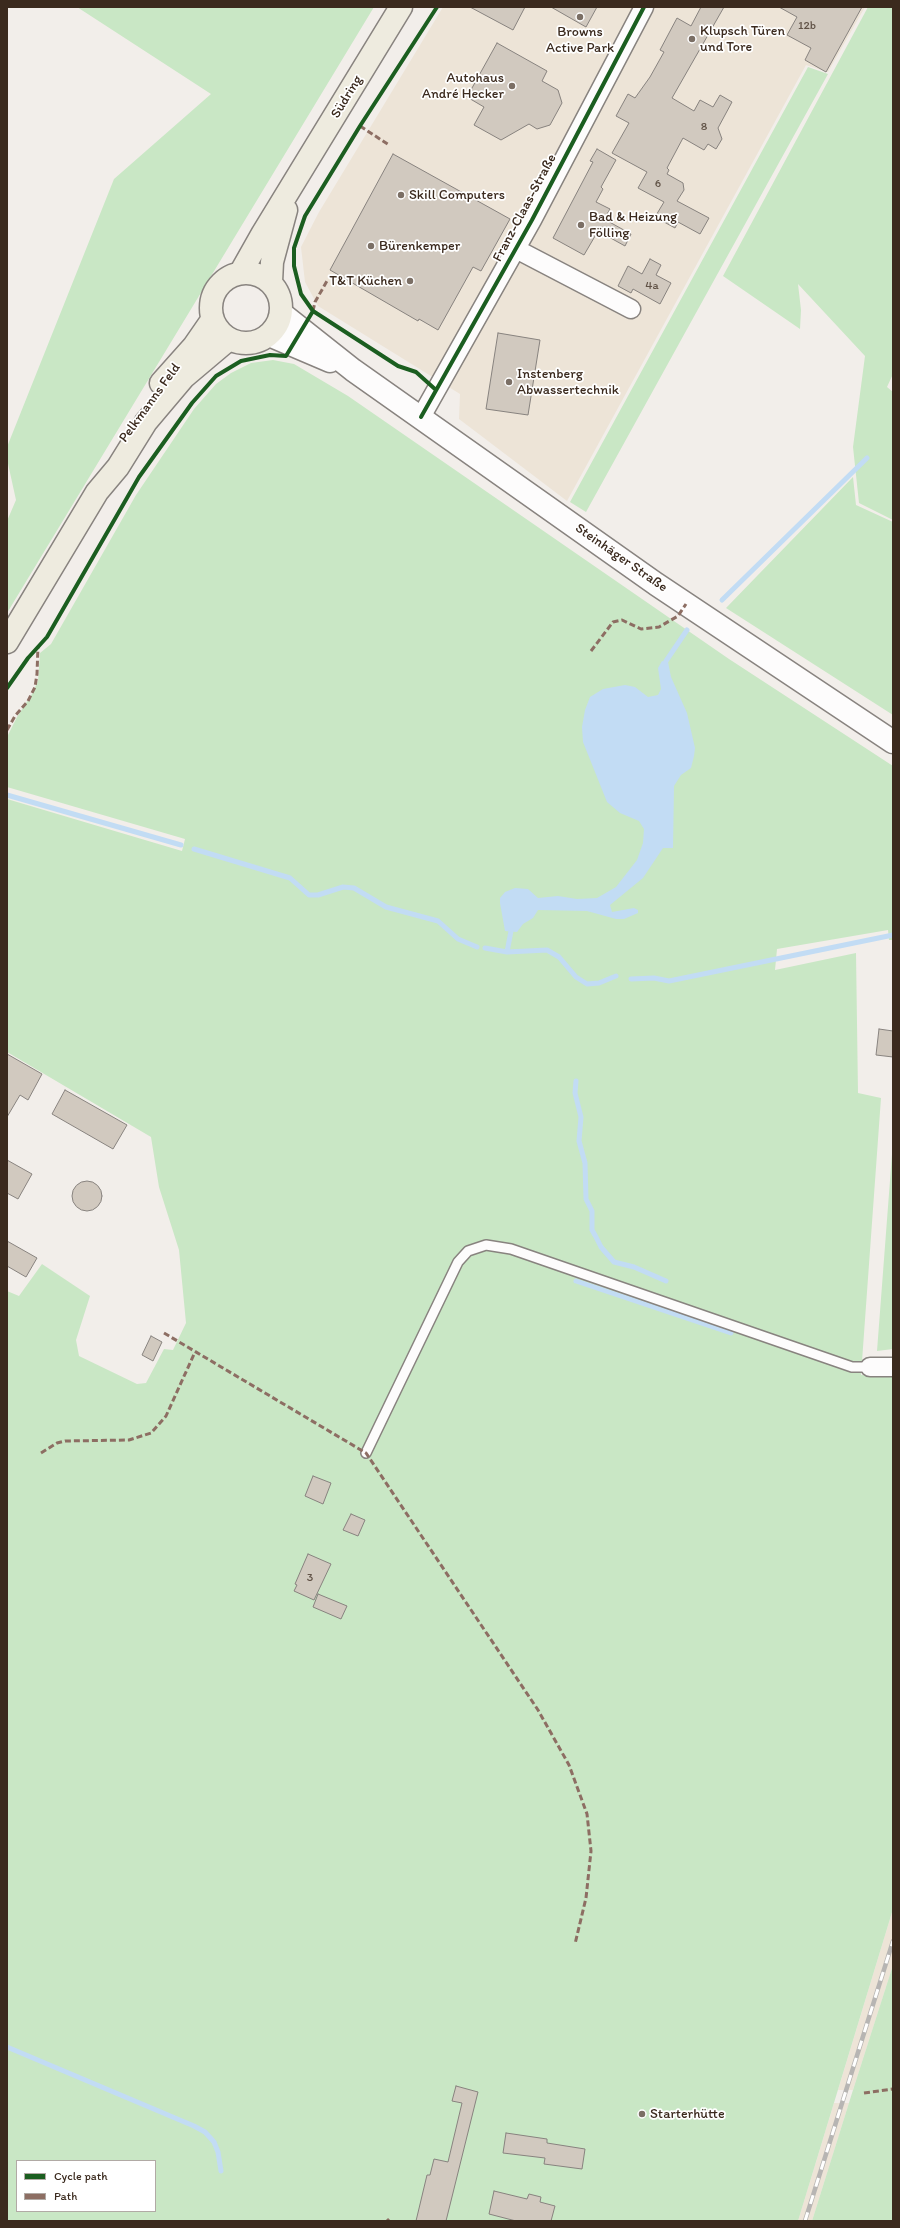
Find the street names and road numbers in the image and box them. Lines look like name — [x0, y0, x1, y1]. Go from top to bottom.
street label: Südring — [328, 72, 366, 122]
street label: Franz-Claas-Straße — [489, 151, 561, 265]
street label: Pelkmanns Feld — [116, 360, 184, 446]
street label: Steinhäger Straße — [572, 520, 670, 596]

